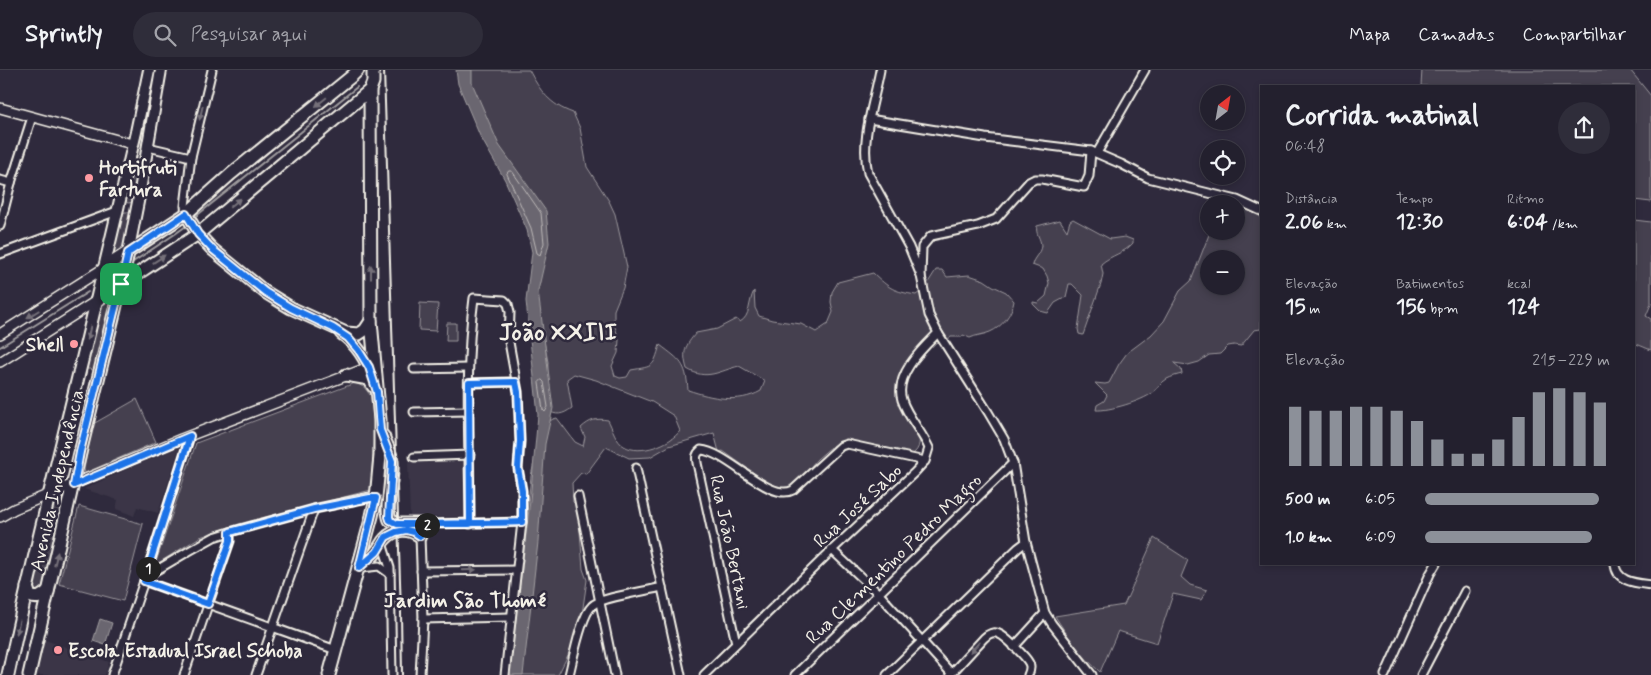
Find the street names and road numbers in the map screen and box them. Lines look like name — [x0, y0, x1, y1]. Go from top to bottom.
street label: Avenida Independência — [24, 387, 90, 573]
street label: Rua José Sabo — [808, 458, 908, 554]
street label: Rua Clementino Pedro Magro — [801, 468, 990, 652]
street label: Rua João Bertani — [703, 473, 756, 612]

